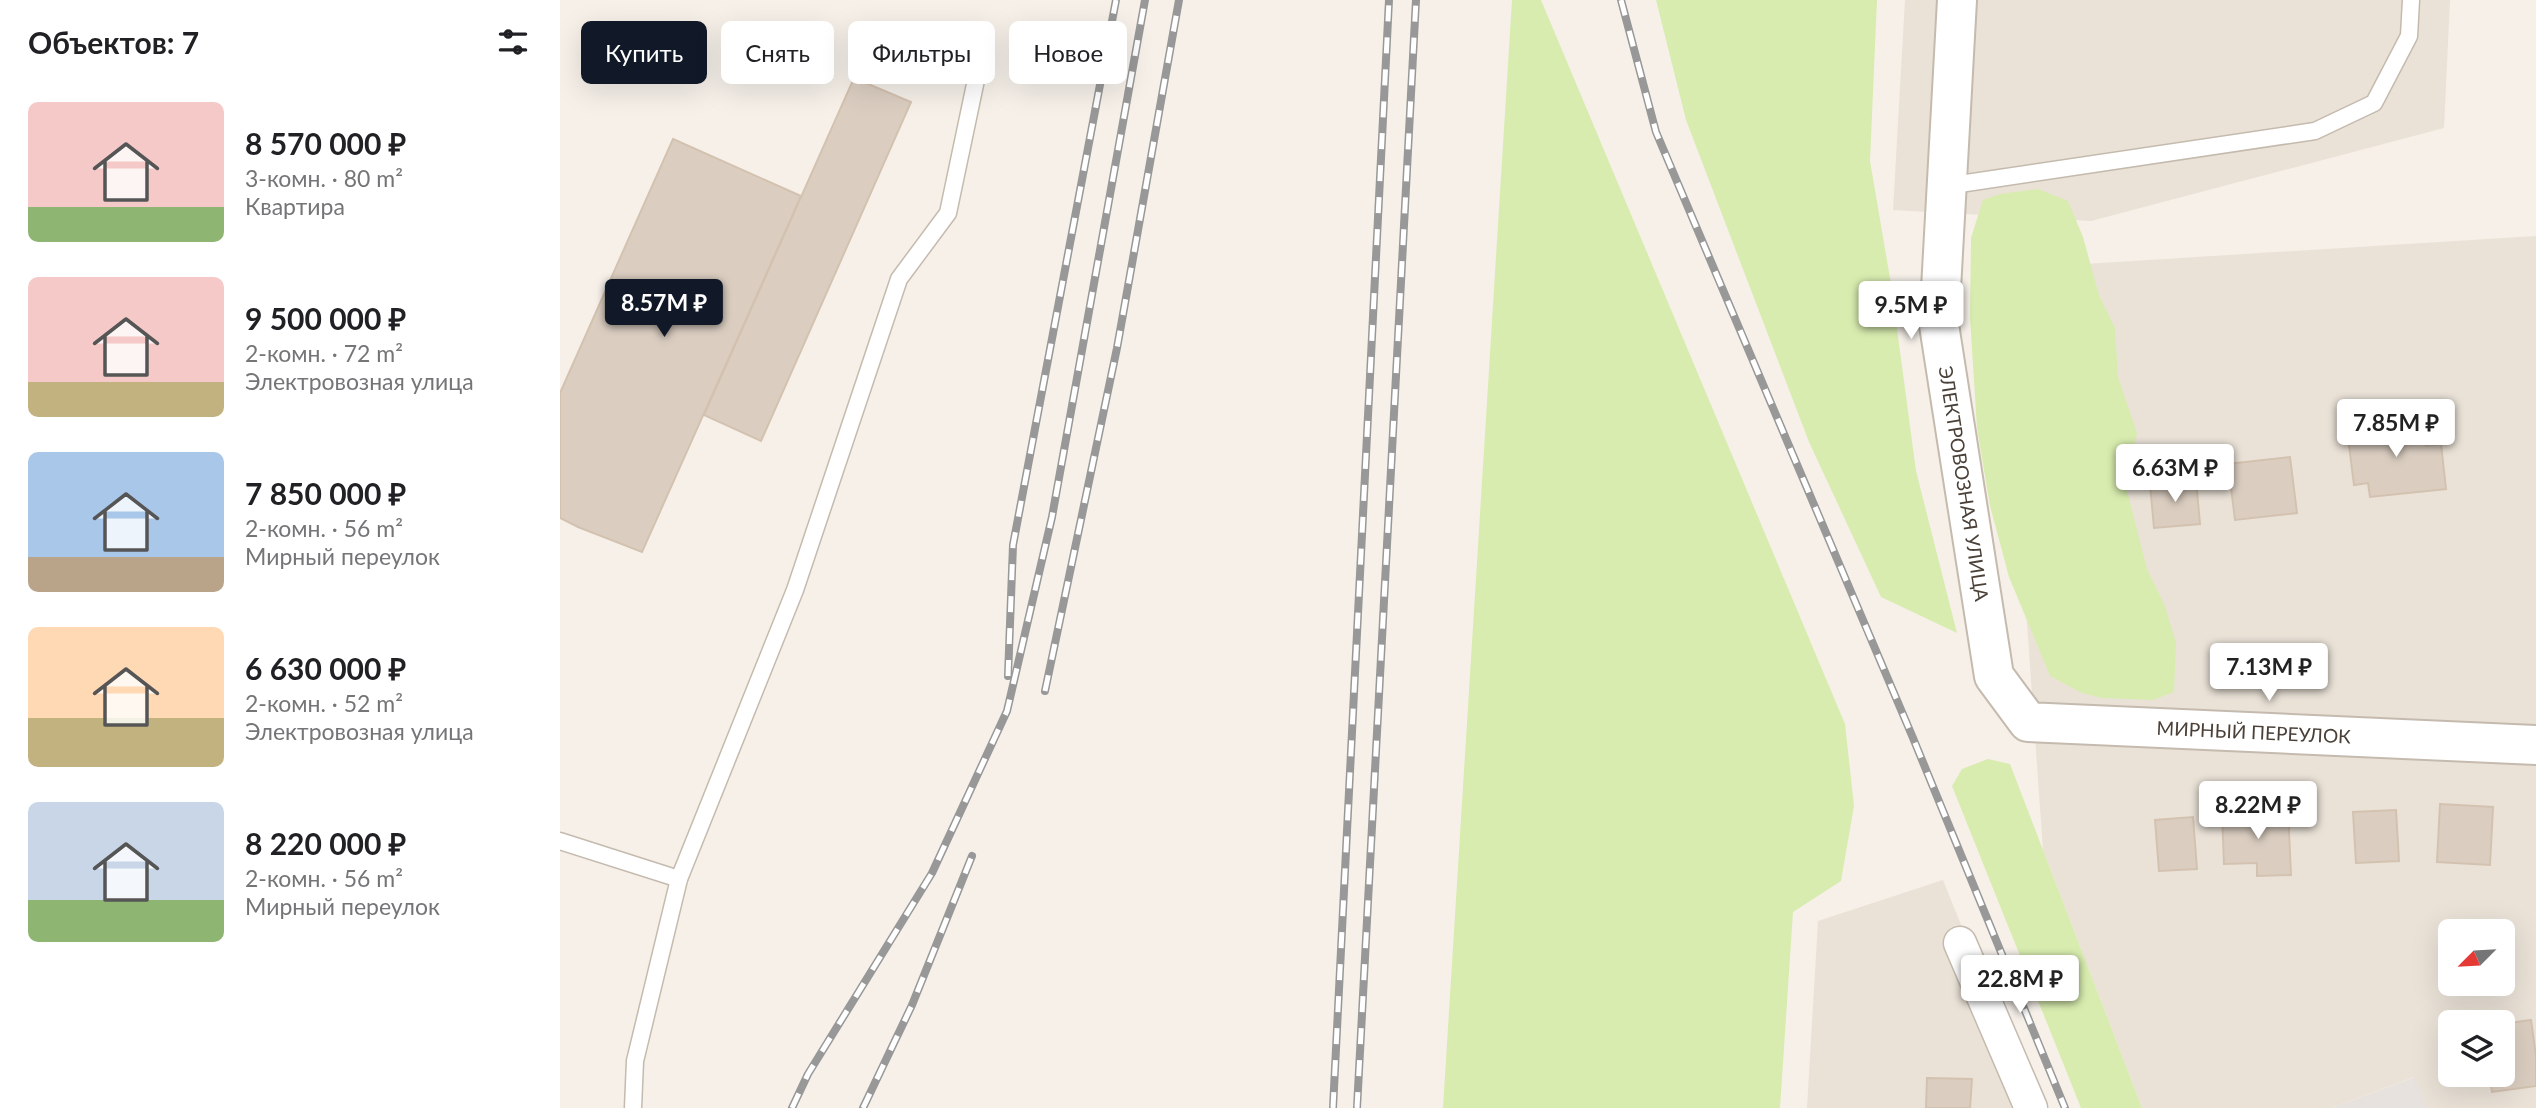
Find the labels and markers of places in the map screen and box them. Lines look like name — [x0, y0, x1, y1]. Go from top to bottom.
pin: 8.57M ₽ — [599, 280, 729, 339]
pin: 9.5M ₽ — [1854, 282, 1968, 341]
pin: 7.85M ₽ — [2331, 400, 2461, 459]
pin: 6.63M ₽ — [2110, 444, 2240, 504]
pin: 7.13M ₽ — [2204, 644, 2334, 703]
pin: 8.22M ₽ — [2193, 782, 2323, 841]
pin: 22.8M ₽ — [1955, 956, 2085, 1015]

